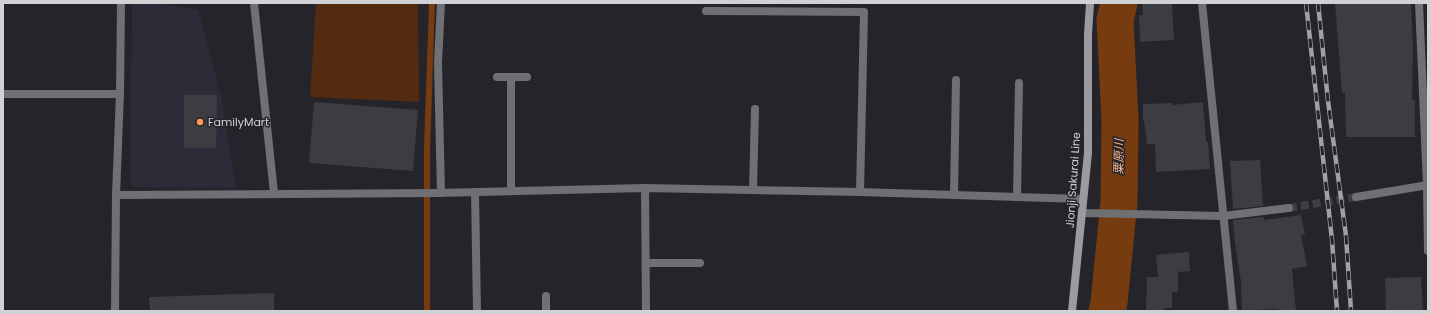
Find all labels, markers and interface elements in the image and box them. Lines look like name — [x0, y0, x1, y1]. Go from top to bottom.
place label: FamilyMart — [208, 114, 269, 130]
marker: FamilyMart — [195, 117, 205, 127]
street label: Jionji Sakurai Line — [1062, 131, 1084, 228]
water label: 粟原川 — [1110, 137, 1127, 175]

